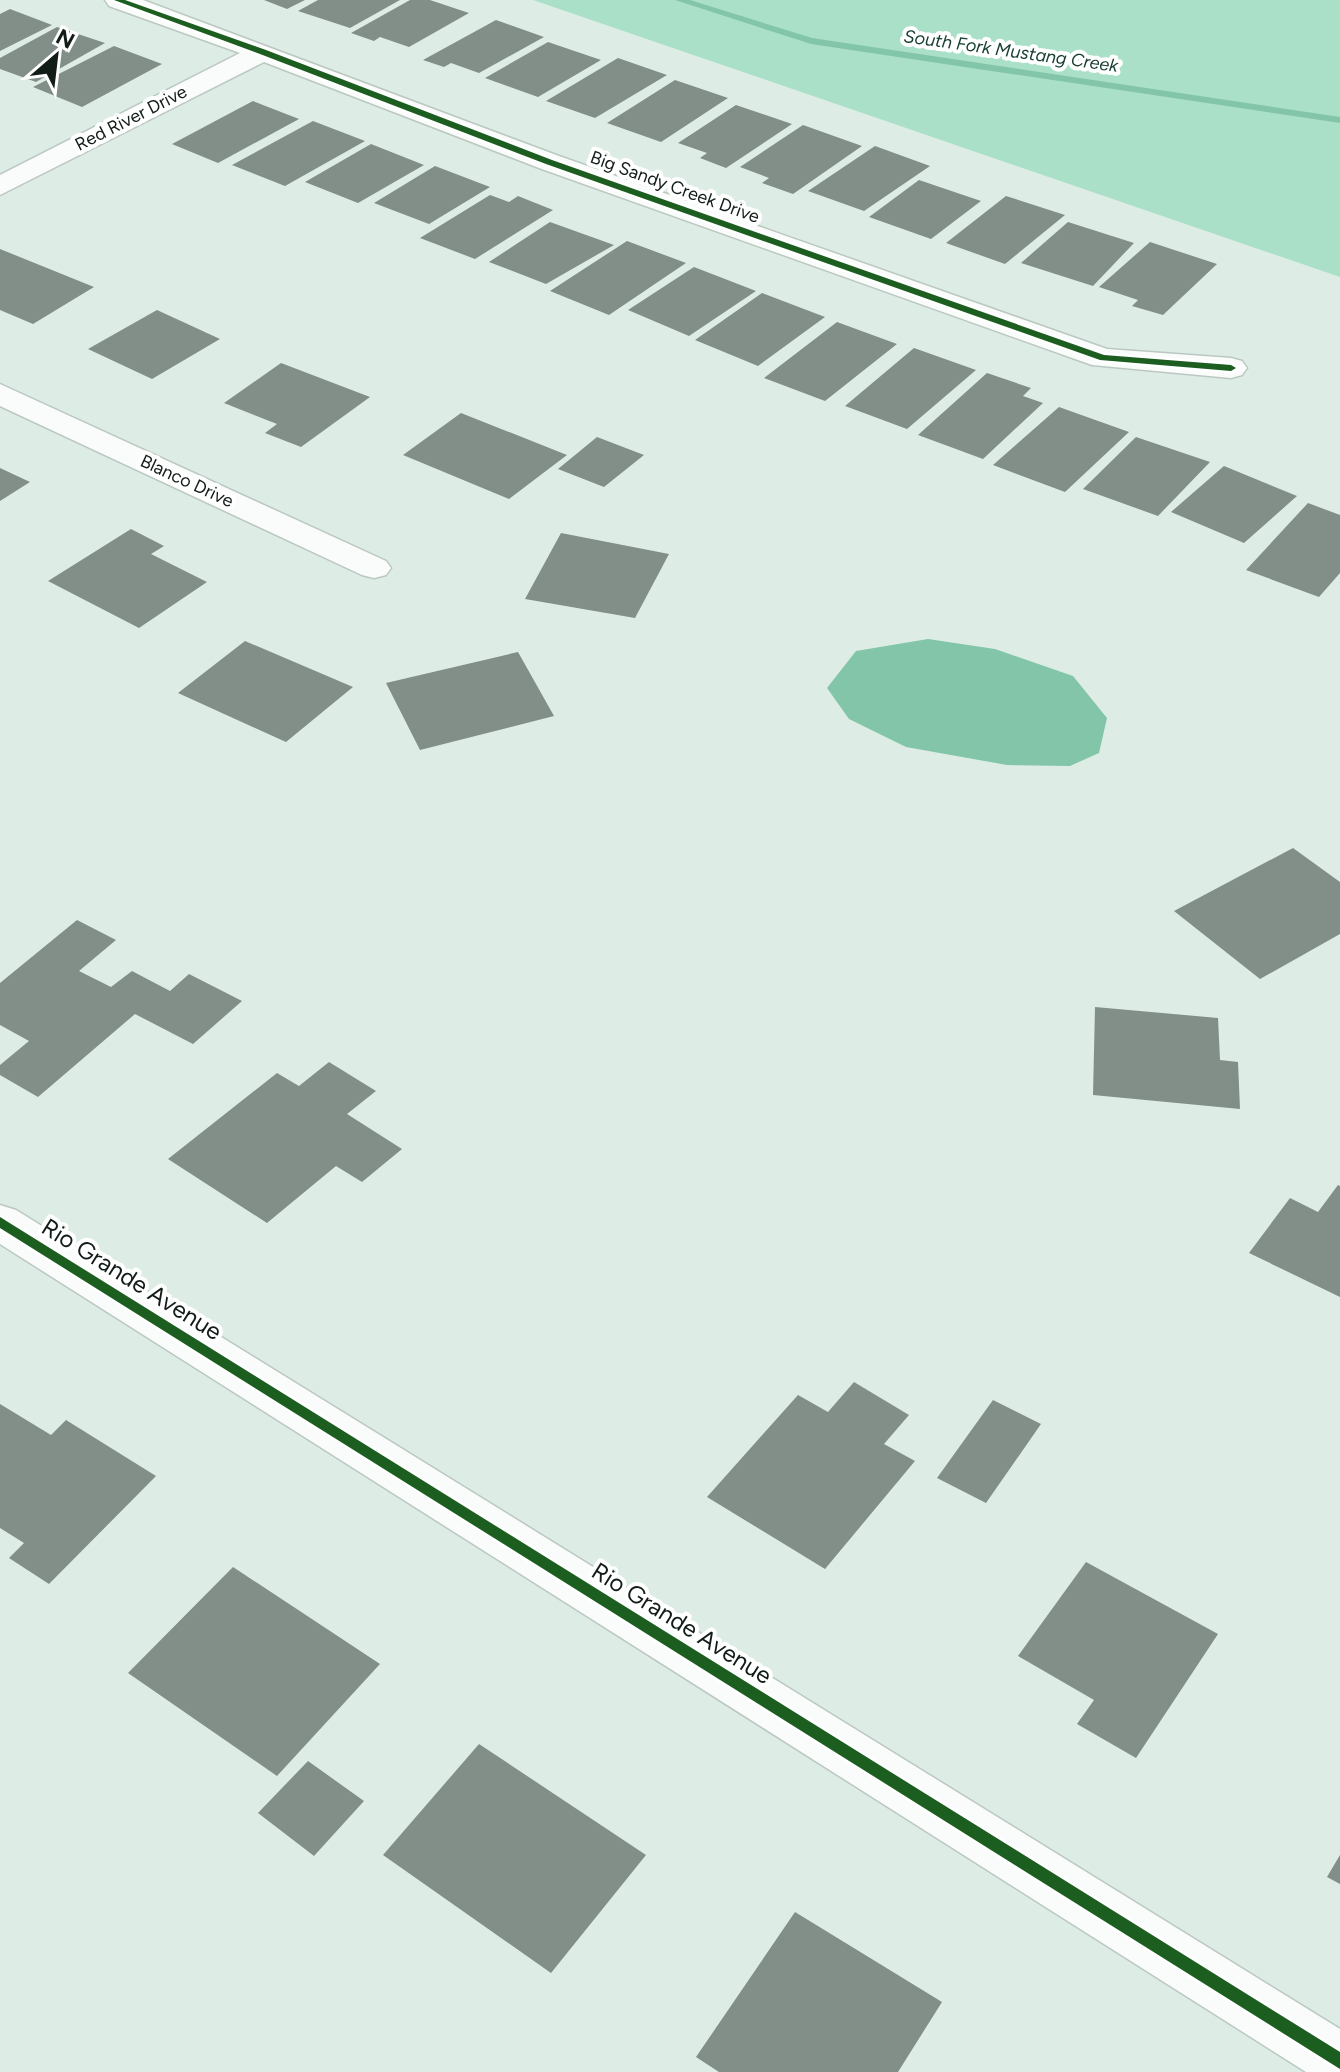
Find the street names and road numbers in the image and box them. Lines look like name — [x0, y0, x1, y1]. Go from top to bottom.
street label: Red River Drive — [71, 80, 191, 156]
street label: Big Sandy Creek Drive — [587, 146, 763, 228]
street label: Blanco Drive — [137, 450, 237, 512]
street label: Rio Grande Avenue — [37, 1212, 227, 1346]
street label: Rio Grande Avenue — [587, 1556, 777, 1690]

